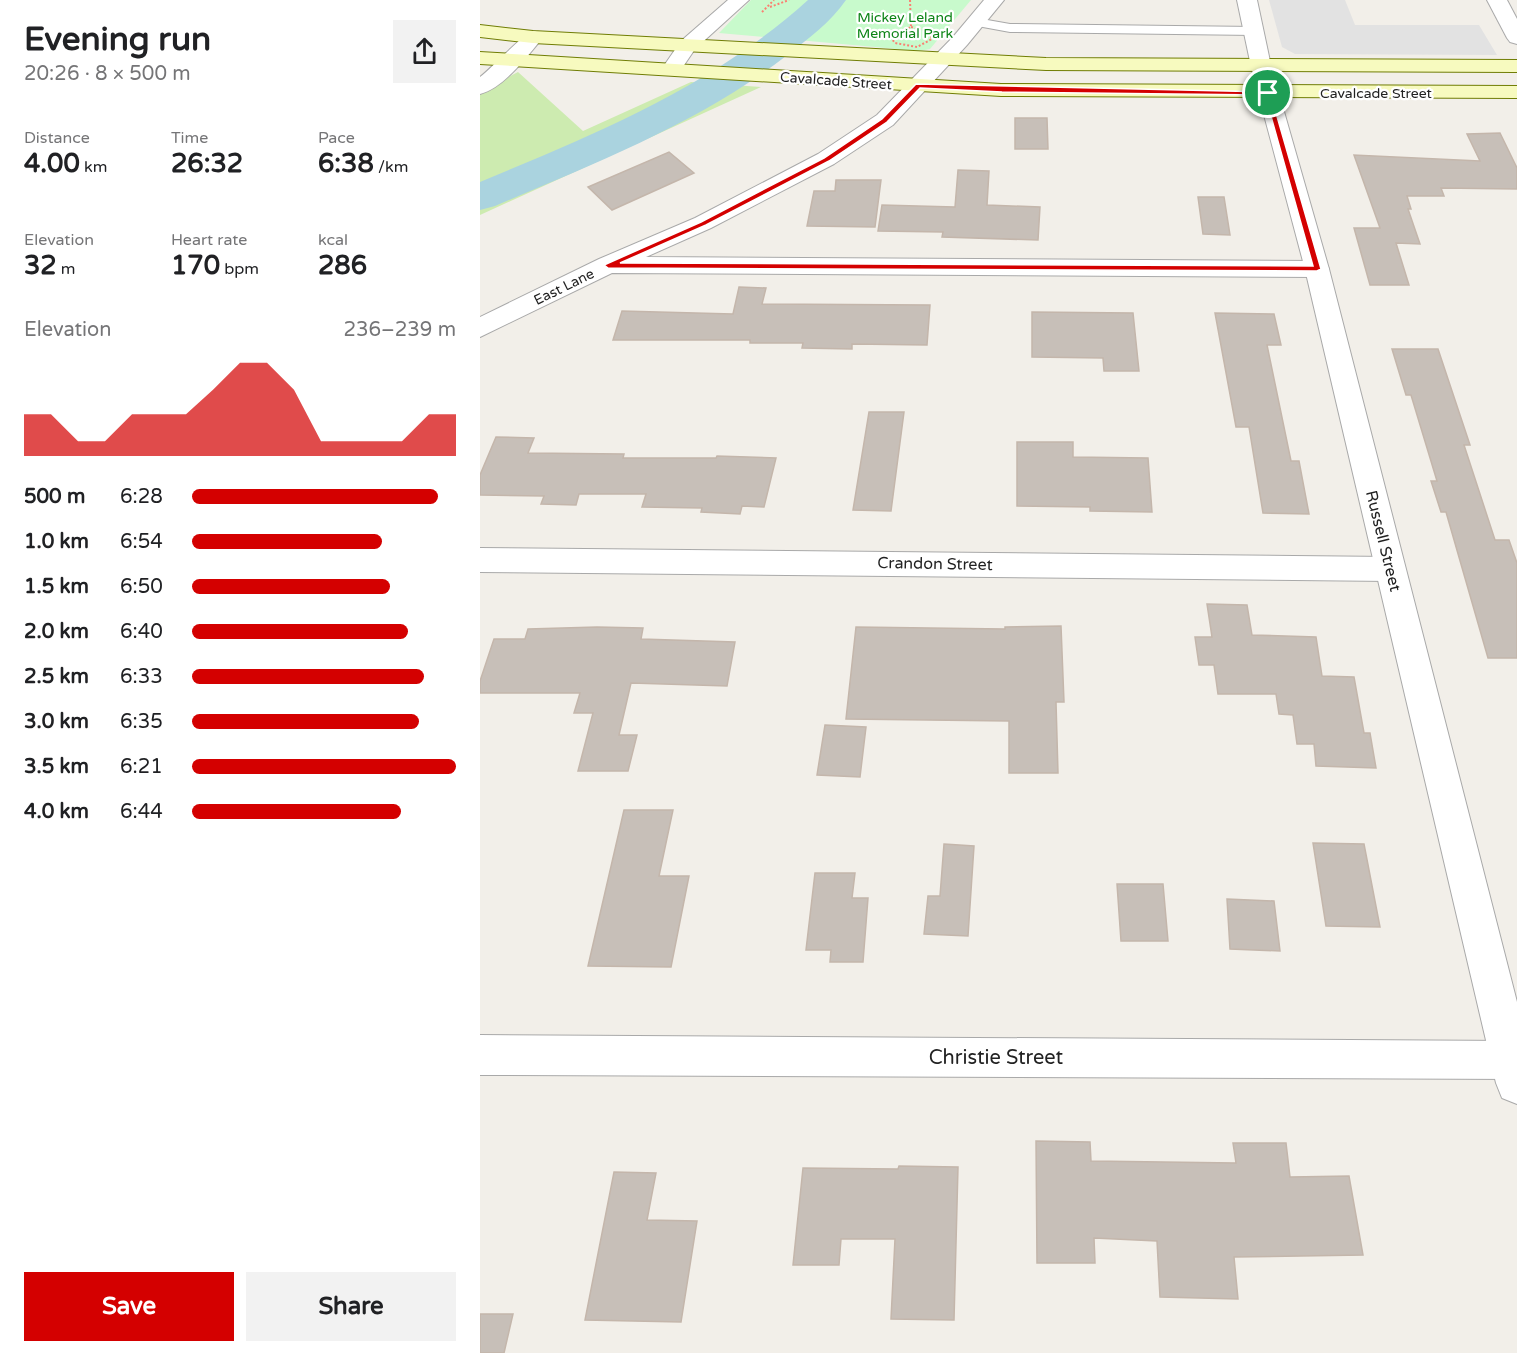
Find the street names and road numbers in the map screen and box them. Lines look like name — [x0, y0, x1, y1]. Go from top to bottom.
street label: Cavalcade Street — [780, 69, 893, 93]
street label: Cavalcade Street — [1320, 85, 1433, 102]
street label: East Lane — [531, 265, 597, 309]
street label: Russell Street — [1361, 488, 1405, 594]
street label: Crandon Street — [877, 553, 993, 575]
street label: Christie Street — [929, 1046, 1064, 1070]

